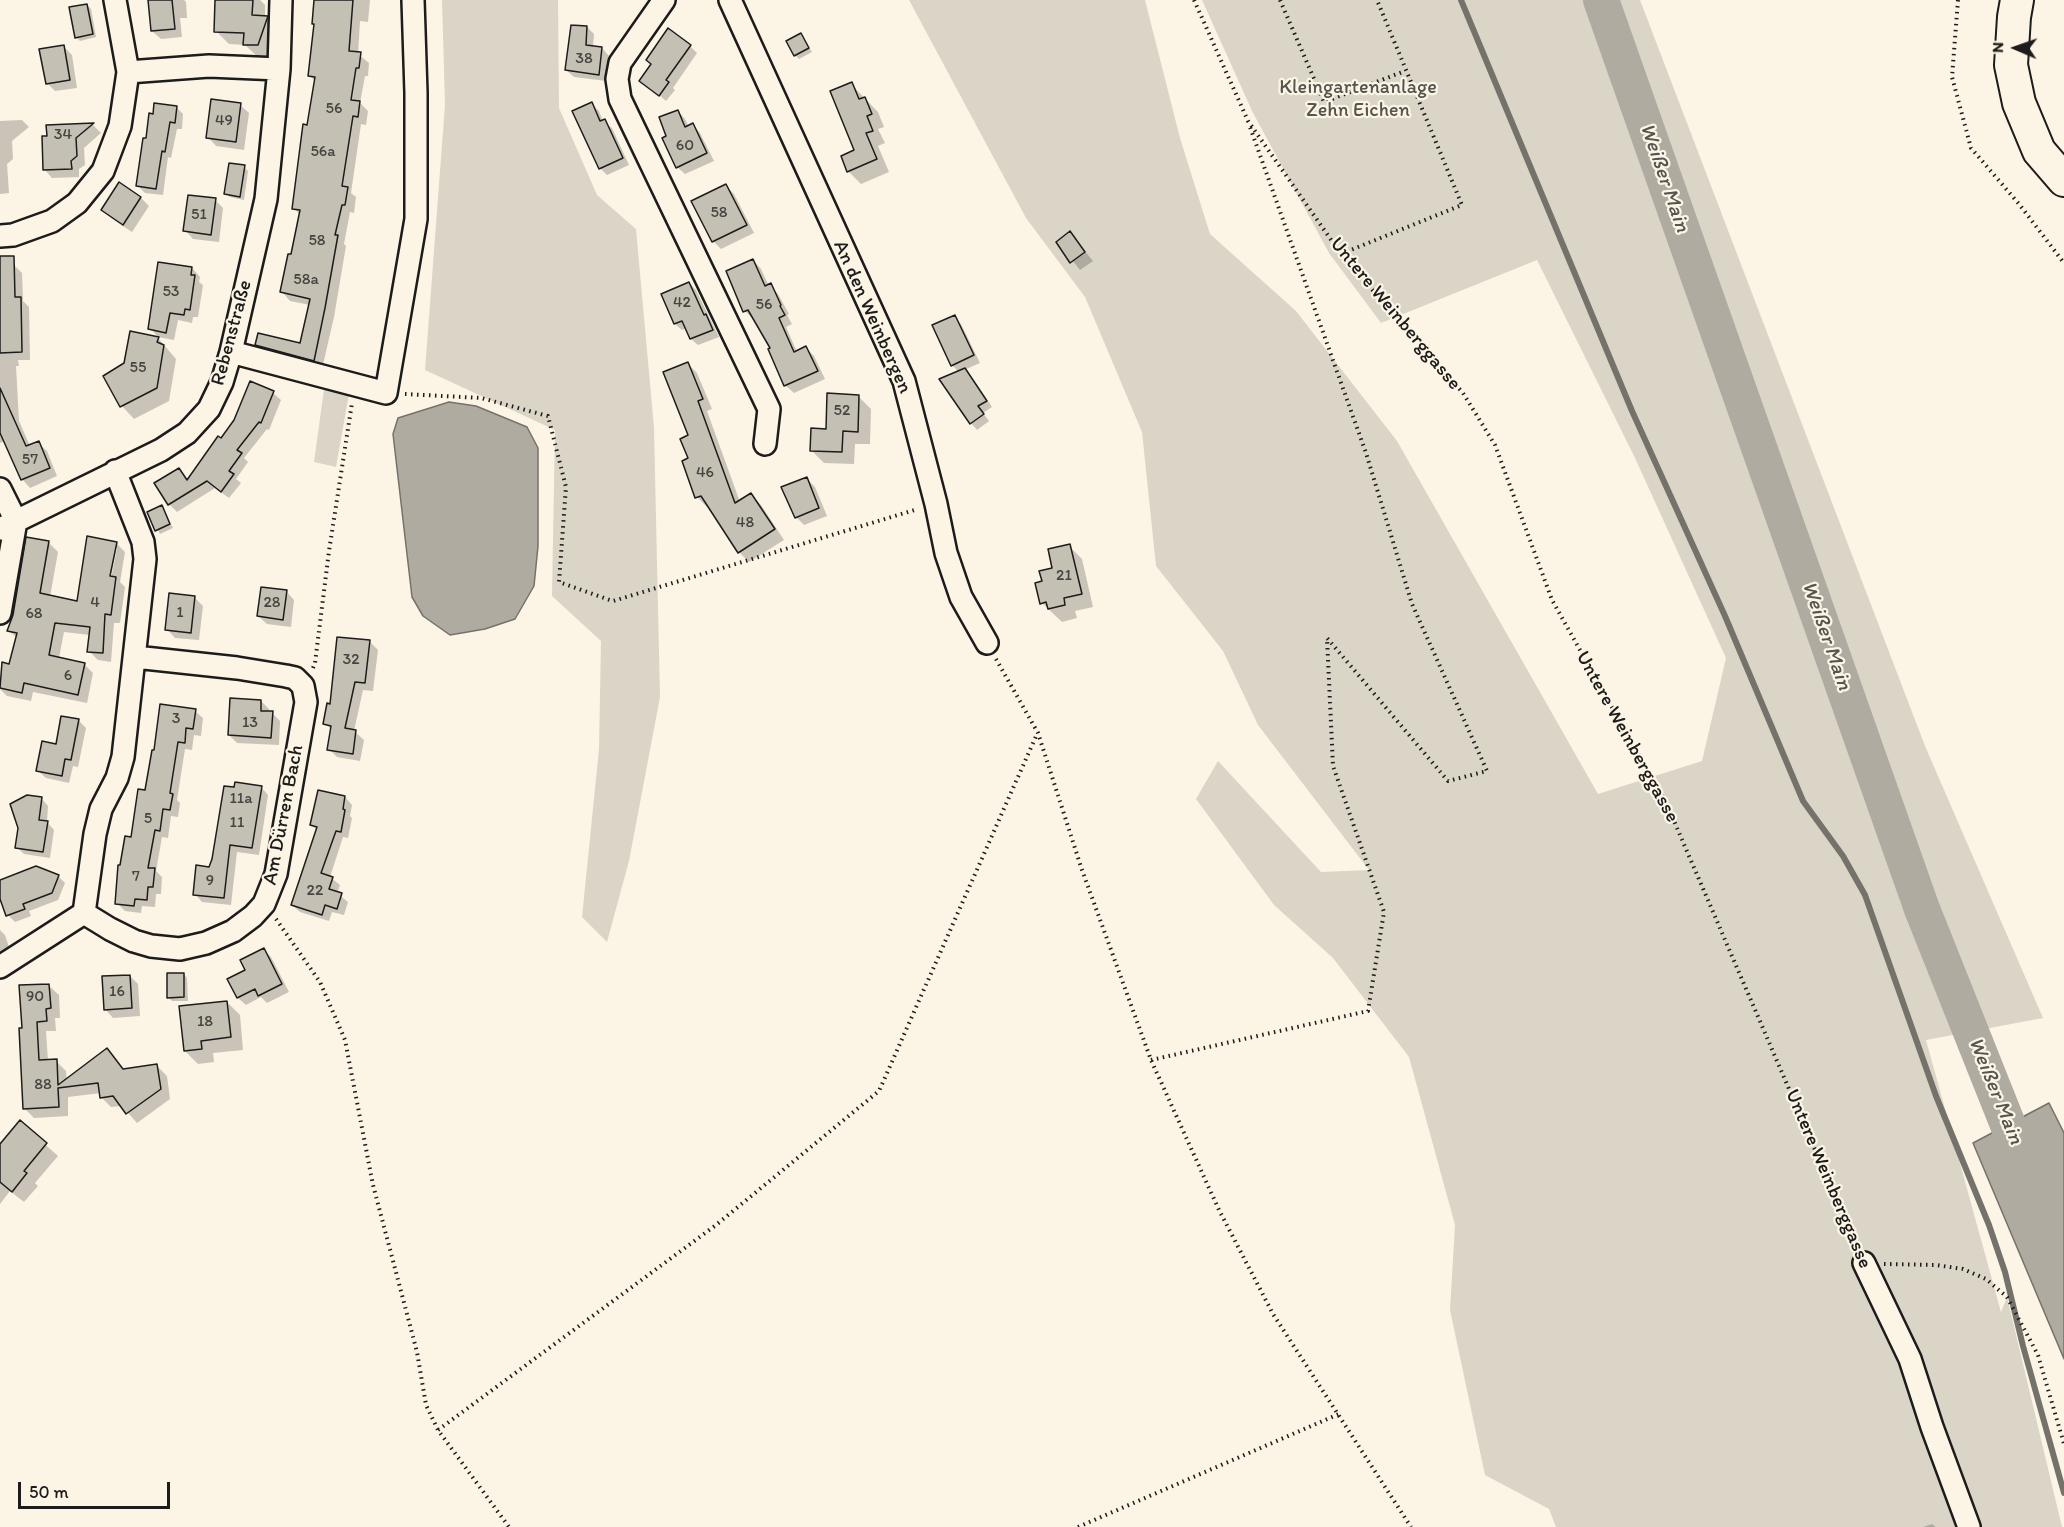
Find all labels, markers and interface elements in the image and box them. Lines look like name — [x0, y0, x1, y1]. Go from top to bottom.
north arrow — [1986, 18, 2046, 78]
text: N — [1988, 42, 2007, 53]
house number: 38 — [575, 49, 593, 69]
park label: Kleingartenanlage Zehn Eichen — [1279, 76, 1437, 123]
house number: 56 — [326, 99, 342, 119]
house number: 49 — [215, 111, 233, 131]
water label: Weißer Main — [1634, 120, 1694, 236]
house number: 34 — [54, 125, 72, 145]
house number: 60 — [676, 136, 694, 156]
house number: 56a — [310, 142, 336, 162]
house number: 58 — [710, 203, 728, 223]
house number: 51 — [191, 205, 207, 225]
house number: 58 — [308, 231, 326, 251]
street label: Untere Weinberggasse — [1324, 233, 1466, 395]
street label: An den Weinbergen — [827, 237, 917, 397]
house number: 58a — [293, 270, 319, 290]
street label: Rebenstraße — [206, 278, 258, 388]
house number: 53 — [162, 282, 180, 302]
house number: 42 — [673, 293, 691, 313]
house number: 56 — [756, 295, 772, 315]
house number: 55 — [130, 358, 146, 378]
house number: 52 — [834, 401, 850, 421]
house number: 57 — [22, 450, 38, 470]
house number: 46 — [696, 463, 714, 483]
house number: 48 — [736, 513, 754, 533]
house number: 21 — [1056, 566, 1072, 586]
water label: Weißer Main — [1796, 578, 1856, 694]
house number: 4 — [90, 593, 100, 613]
house number: 28 — [263, 593, 281, 613]
house number: 1 — [176, 603, 184, 623]
house number: 68 — [25, 604, 43, 624]
street label: Untere Weinberggasse — [1570, 647, 1684, 827]
house number: 32 — [342, 650, 360, 670]
house number: 6 — [64, 666, 72, 686]
house number: 3 — [172, 709, 180, 729]
house number: 13 — [242, 713, 258, 733]
street label: Am Dürren Bach — [259, 743, 309, 887]
house number: 11a — [229, 789, 253, 809]
house number: 5 — [144, 809, 152, 829]
house number: 11 — [230, 813, 244, 833]
house number: 7 — [132, 867, 140, 887]
house number: 9 — [206, 871, 214, 891]
house number: 22 — [307, 881, 323, 901]
house number: 16 — [109, 982, 125, 1002]
house number: 90 — [26, 987, 44, 1007]
house number: 18 — [197, 1012, 213, 1032]
water label: Weißer Main — [1962, 1034, 2028, 1148]
house number: 88 — [34, 1075, 52, 1095]
street label: Untere Weinberggasse — [1779, 1086, 1877, 1272]
scale bar — [21, 1470, 172, 1508]
text: 50 m — [29, 1481, 69, 1503]

